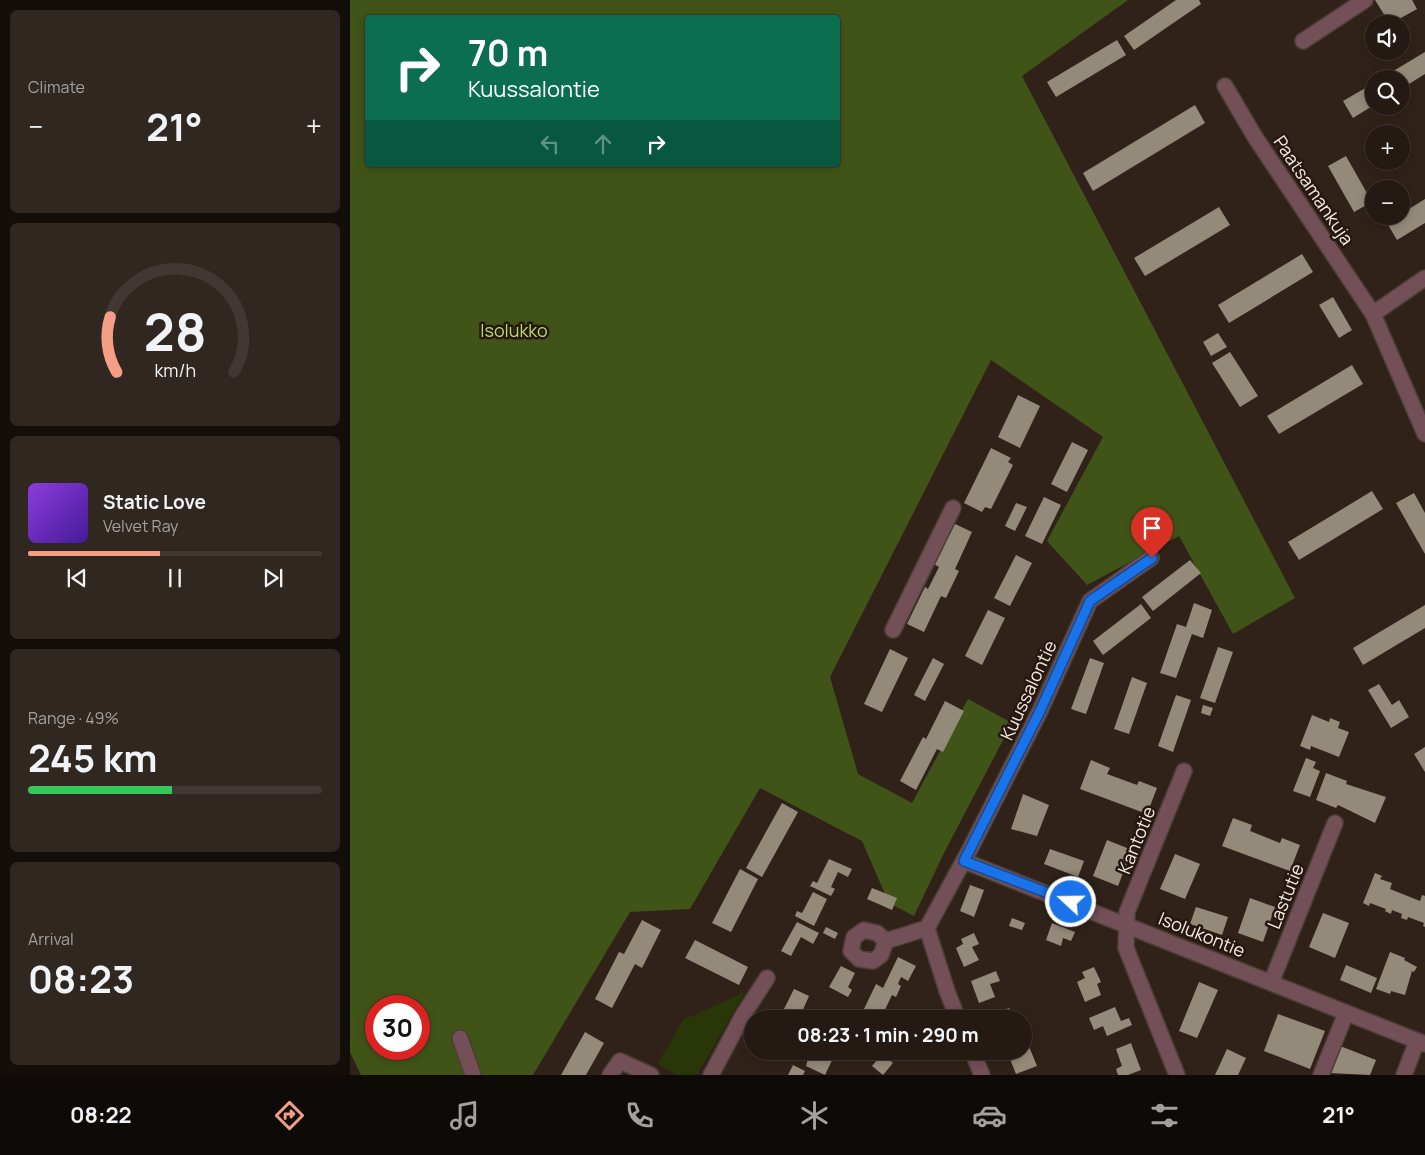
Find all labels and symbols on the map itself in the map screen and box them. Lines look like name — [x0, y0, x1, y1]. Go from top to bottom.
street label: Paatsamankuja — [1268, 131, 1360, 249]
park label: Isolukko — [480, 318, 548, 342]
pin — [1131, 507, 1173, 558]
street label: Kuussalontie — [994, 636, 1062, 744]
street label: Kantotie — [1112, 803, 1160, 877]
street label: Lastutie — [1261, 860, 1309, 932]
position arrow — [1044, 875, 1096, 927]
street label: Isolukontie — [1155, 906, 1249, 962]
speed limit sign: 30 — [365, 995, 430, 1060]

